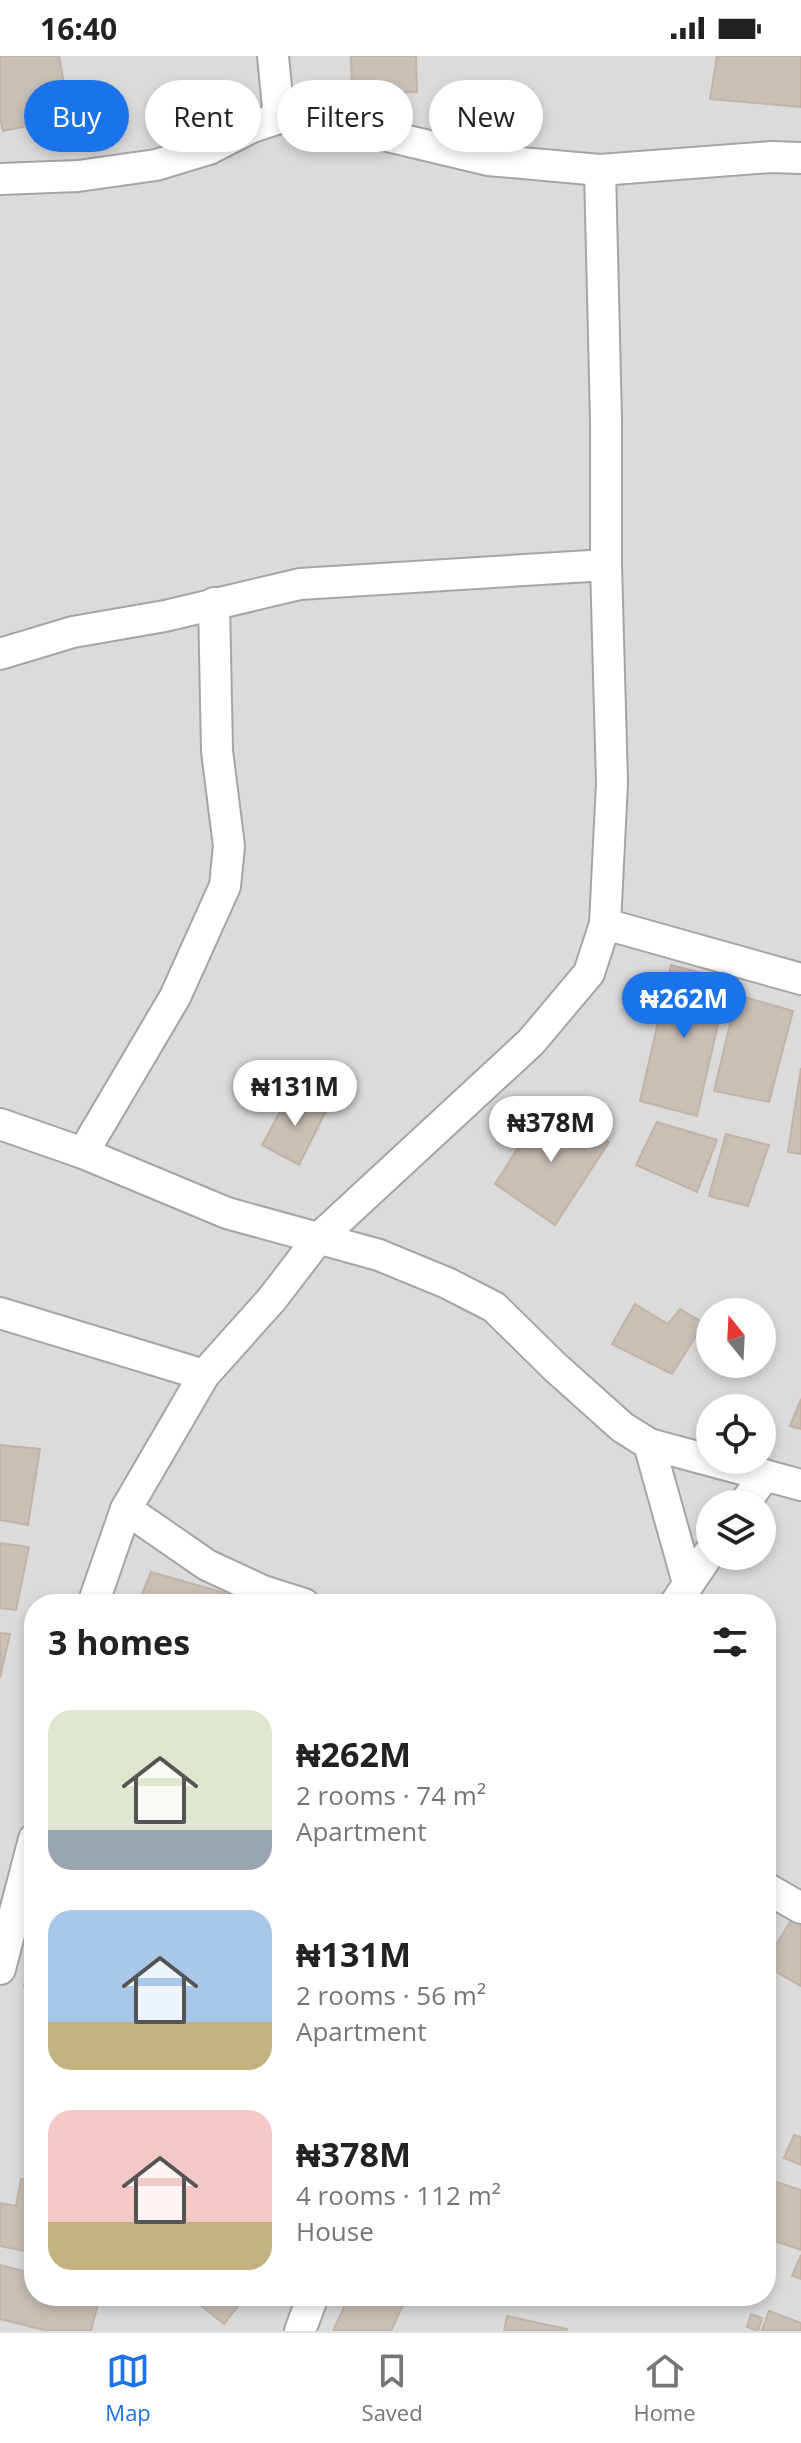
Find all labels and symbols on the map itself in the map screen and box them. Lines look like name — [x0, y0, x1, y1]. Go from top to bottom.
pin: ₦262M — [628, 972, 740, 1040]
pin: ₦131M — [239, 1060, 351, 1128]
pin: ₦378M — [495, 1096, 607, 1164]
north arrow — [696, 1298, 776, 1378]

